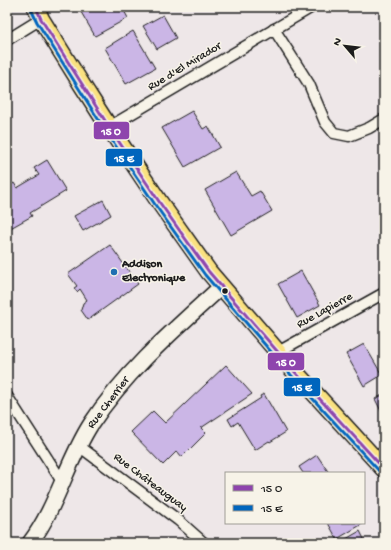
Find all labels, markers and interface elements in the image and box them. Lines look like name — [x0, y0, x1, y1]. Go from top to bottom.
north arrow — [325, 26, 365, 66]
text: N — [331, 36, 345, 48]
street label: Rue d'El Mirador — [146, 39, 226, 94]
line badge: 15 O — [93, 121, 130, 140]
text: 15 O — [100, 127, 121, 139]
line badge: 15 E — [105, 148, 143, 167]
text: 15 E — [113, 154, 135, 166]
place label: Addison Electronique — [121, 258, 186, 286]
marker: Addison Electronique — [109, 267, 119, 277]
unlabelled marker — [220, 286, 230, 296]
street label: Rue Lapierre — [295, 290, 356, 332]
line badge: 15 O — [267, 352, 305, 371]
text: 15 O — [275, 358, 296, 370]
street label: Rue Cherrier — [85, 373, 134, 432]
line badge: 15 E — [283, 377, 321, 397]
text: 15 E — [291, 383, 313, 395]
street label: Rue Châteauguay — [110, 451, 190, 515]
legend — [225, 472, 365, 524]
text: 15 O — [260, 483, 282, 497]
text: 15 E — [260, 503, 283, 517]

